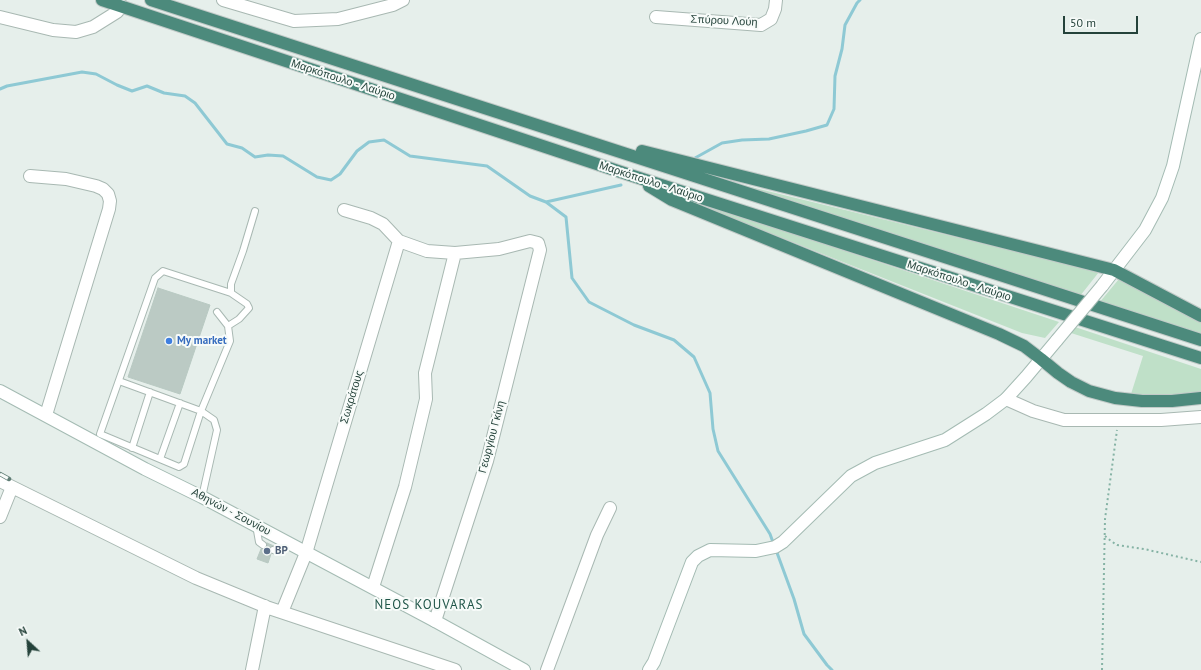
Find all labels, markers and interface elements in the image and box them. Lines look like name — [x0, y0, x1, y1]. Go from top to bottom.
scale bar — [1065, 8, 1140, 34]
street label: Σπύρου Λούη — [690, 13, 758, 29]
text: 50 m — [1070, 15, 1096, 30]
street label: Μαρκόπουλο - Λαύριο — [289, 57, 397, 103]
street label: Μαρκόπουλο - Λαύριο — [597, 159, 705, 205]
street label: Μαρκόπουλο - Λαύριο — [905, 258, 1013, 304]
place label: My market — [177, 334, 227, 348]
marker: My market — [164, 336, 174, 346]
street label: Σωκράτους — [338, 369, 366, 425]
street label: Γεωργίου Γκίνη — [476, 399, 508, 475]
street label: Αθηνών - Σουνίου — [189, 486, 273, 538]
place label: BP — [275, 544, 288, 558]
marker: BP — [262, 546, 272, 556]
district label: NEOS KOUVARAS — [375, 597, 483, 613]
north arrow — [8, 622, 48, 662]
text: N — [16, 623, 29, 639]

